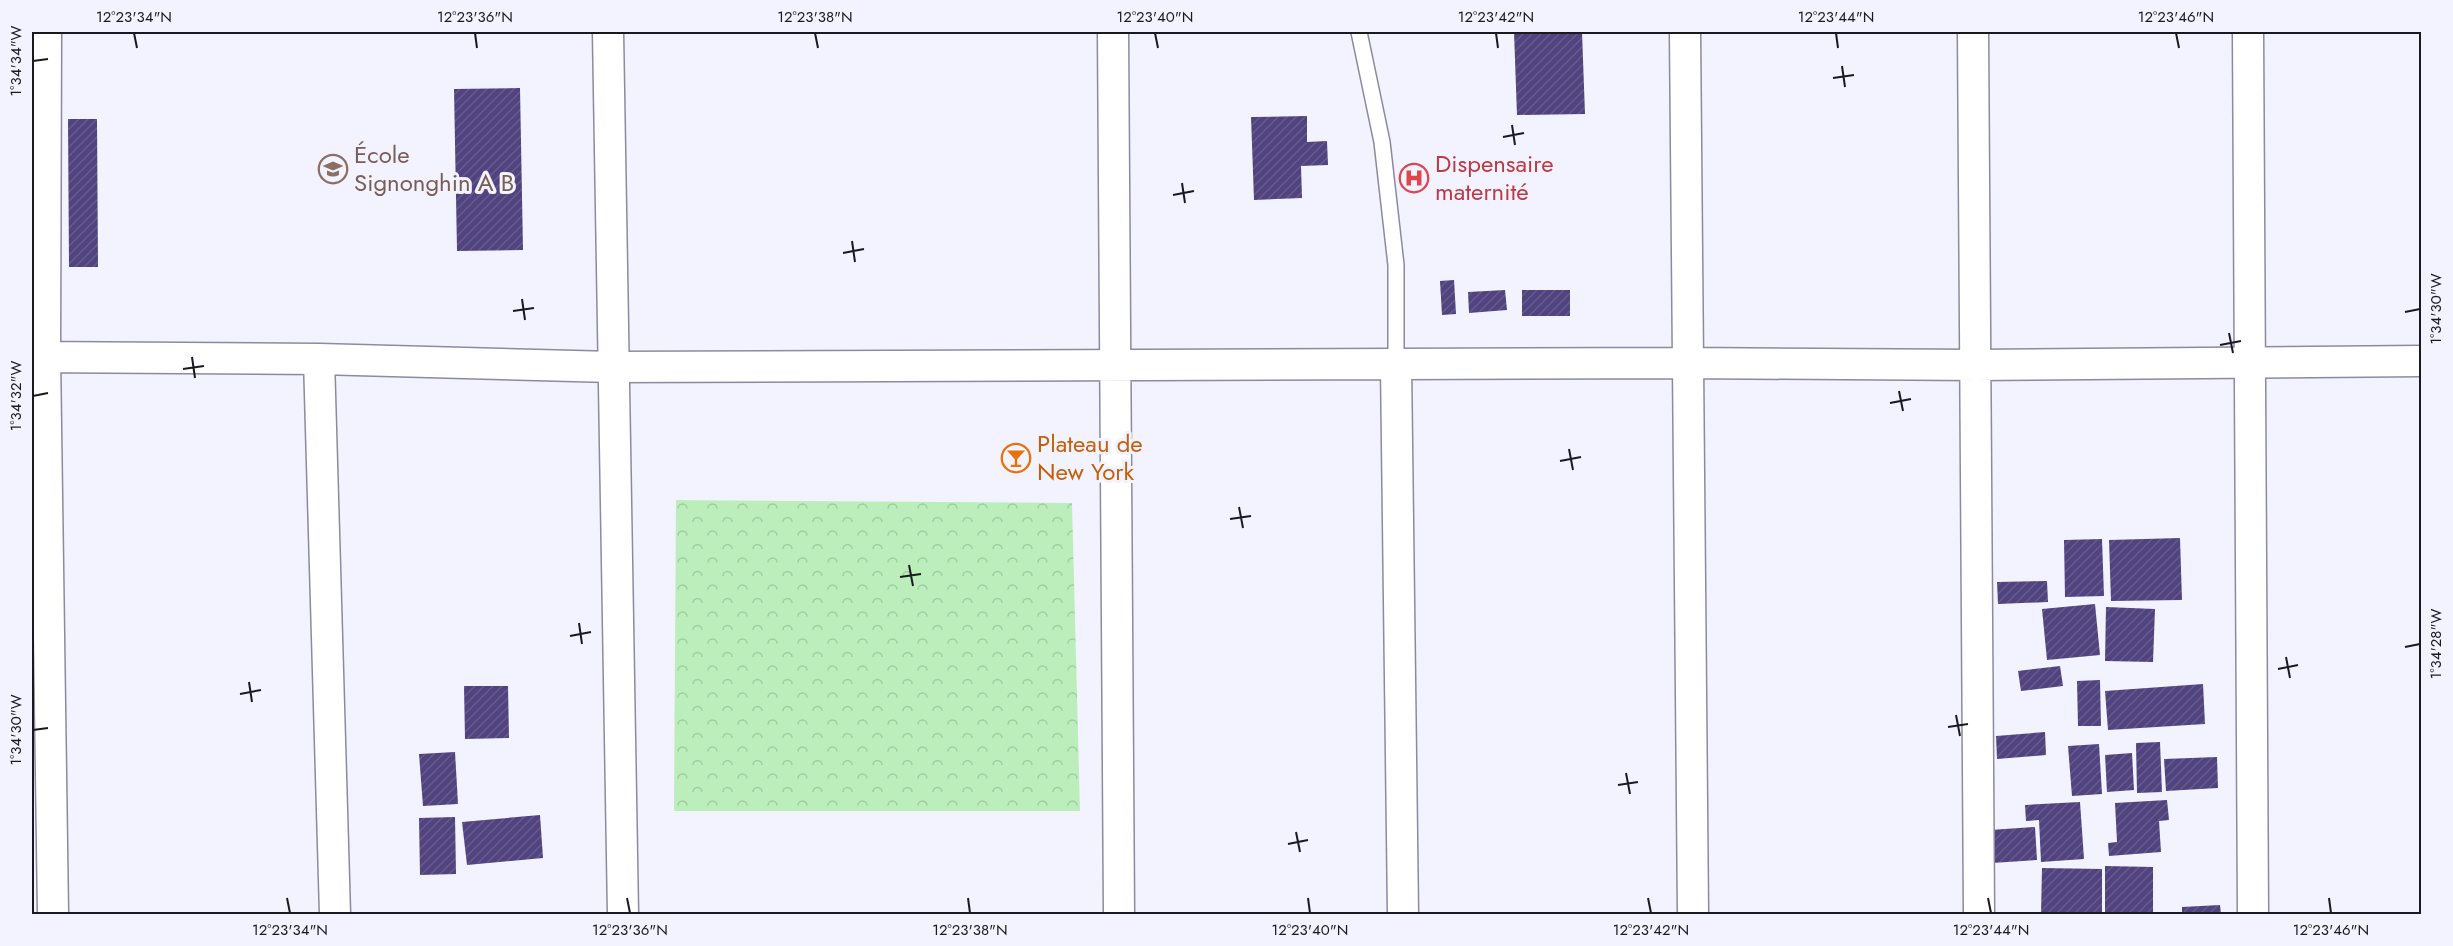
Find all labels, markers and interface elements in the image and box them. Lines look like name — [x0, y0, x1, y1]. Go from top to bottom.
text: 12°23'34"N — [96, 6, 172, 28]
text: 12°23'36"N — [437, 6, 513, 28]
text: 12°23'38"N — [777, 6, 853, 28]
text: 12°23'40"N — [1117, 6, 1193, 28]
text: 12°23'42"N — [1458, 6, 1534, 28]
text: 12°23'44"N — [1798, 6, 1874, 28]
text: 12°23'46"N — [2138, 6, 2214, 28]
text: 1°34'34"W — [5, 25, 27, 96]
place label: École Signonghin A B — [354, 137, 514, 200]
place label: Dispensaire maternité — [1435, 146, 1554, 209]
school or university icon: École Signonghin A B — [317, 153, 349, 185]
hospital icon: Dispensaire maternité — [1398, 162, 1430, 194]
text: 1°34'30"W — [2425, 273, 2447, 345]
text: 1°34'32"W — [5, 361, 27, 431]
place label: Plateau de New York — [1037, 426, 1143, 489]
bar icon: Plateau de New York — [1000, 442, 1032, 474]
text: 1°34'28"W — [2425, 609, 2447, 679]
text: 1°34'30"W — [5, 694, 27, 766]
text: 12°23'34"N — [252, 919, 328, 941]
text: 12°23'36"N — [592, 919, 668, 941]
text: 12°23'38"N — [932, 919, 1008, 941]
text: 12°23'40"N — [1272, 919, 1348, 941]
text: 12°23'42"N — [1613, 919, 1689, 941]
text: 12°23'44"N — [1953, 919, 2029, 941]
text: 12°23'46"N — [2293, 919, 2369, 941]

